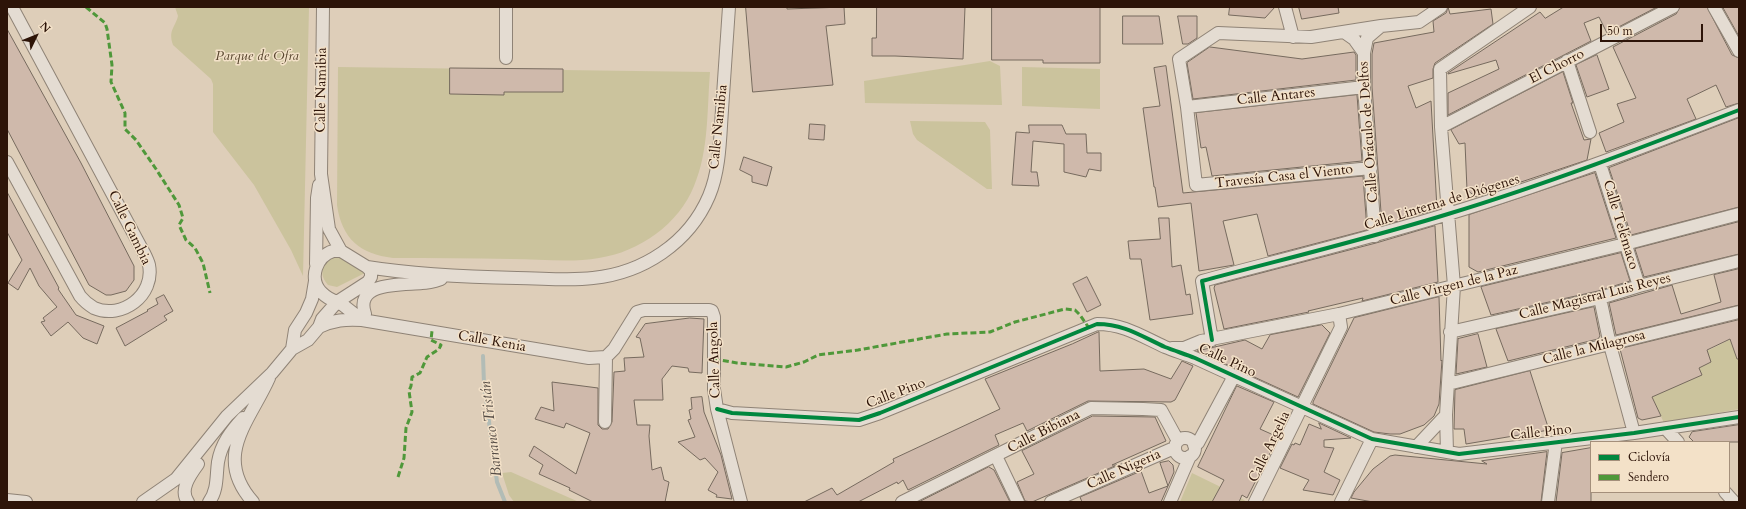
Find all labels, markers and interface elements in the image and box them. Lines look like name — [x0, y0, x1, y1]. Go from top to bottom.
north arrow — [16, 16, 56, 56]
scale bar — [1602, 16, 1705, 42]
text: N — [36, 19, 54, 36]
text: 50 m — [1607, 23, 1633, 39]
street label: El Chorro — [1527, 46, 1587, 88]
street label: Calle Namibia — [313, 47, 331, 133]
park label: Parque de Ofra — [215, 49, 299, 65]
street label: Calle Oráculo de Delfos — [1356, 61, 1382, 203]
street label: Calle Namibia — [706, 84, 732, 170]
street label: Calle Antares — [1236, 85, 1316, 109]
street label: Travesía Casa el Viento — [1214, 161, 1354, 193]
street label: Calle Linterna de Diógenes — [1362, 171, 1522, 235]
street label: Calle Telémaco — [1598, 178, 1642, 272]
street label: Calle Gambia — [104, 188, 154, 268]
street label: Calle Virgen de la Paz — [1389, 262, 1519, 310]
street label: Calle Magistral Luis Reyes — [1517, 270, 1673, 324]
street label: Calle Angola — [705, 321, 725, 399]
street label: Calle la Milagrosa — [1541, 327, 1647, 369]
street label: Calle Kenia — [457, 328, 527, 356]
street label: Calle Pino — [1195, 340, 1259, 382]
street label: Calle Pino — [864, 375, 928, 413]
water label: Barranco Tristán — [477, 380, 507, 478]
street label: Calle Bibiana — [1005, 407, 1083, 457]
street label: Calle Argelia — [1246, 409, 1294, 485]
street label: Calle Pino — [1509, 421, 1573, 445]
legend — [1590, 441, 1730, 493]
street label: Calle Nigeria — [1084, 446, 1164, 494]
text: Ciclovía — [1628, 449, 1670, 465]
text: Sendero — [1628, 469, 1669, 485]

